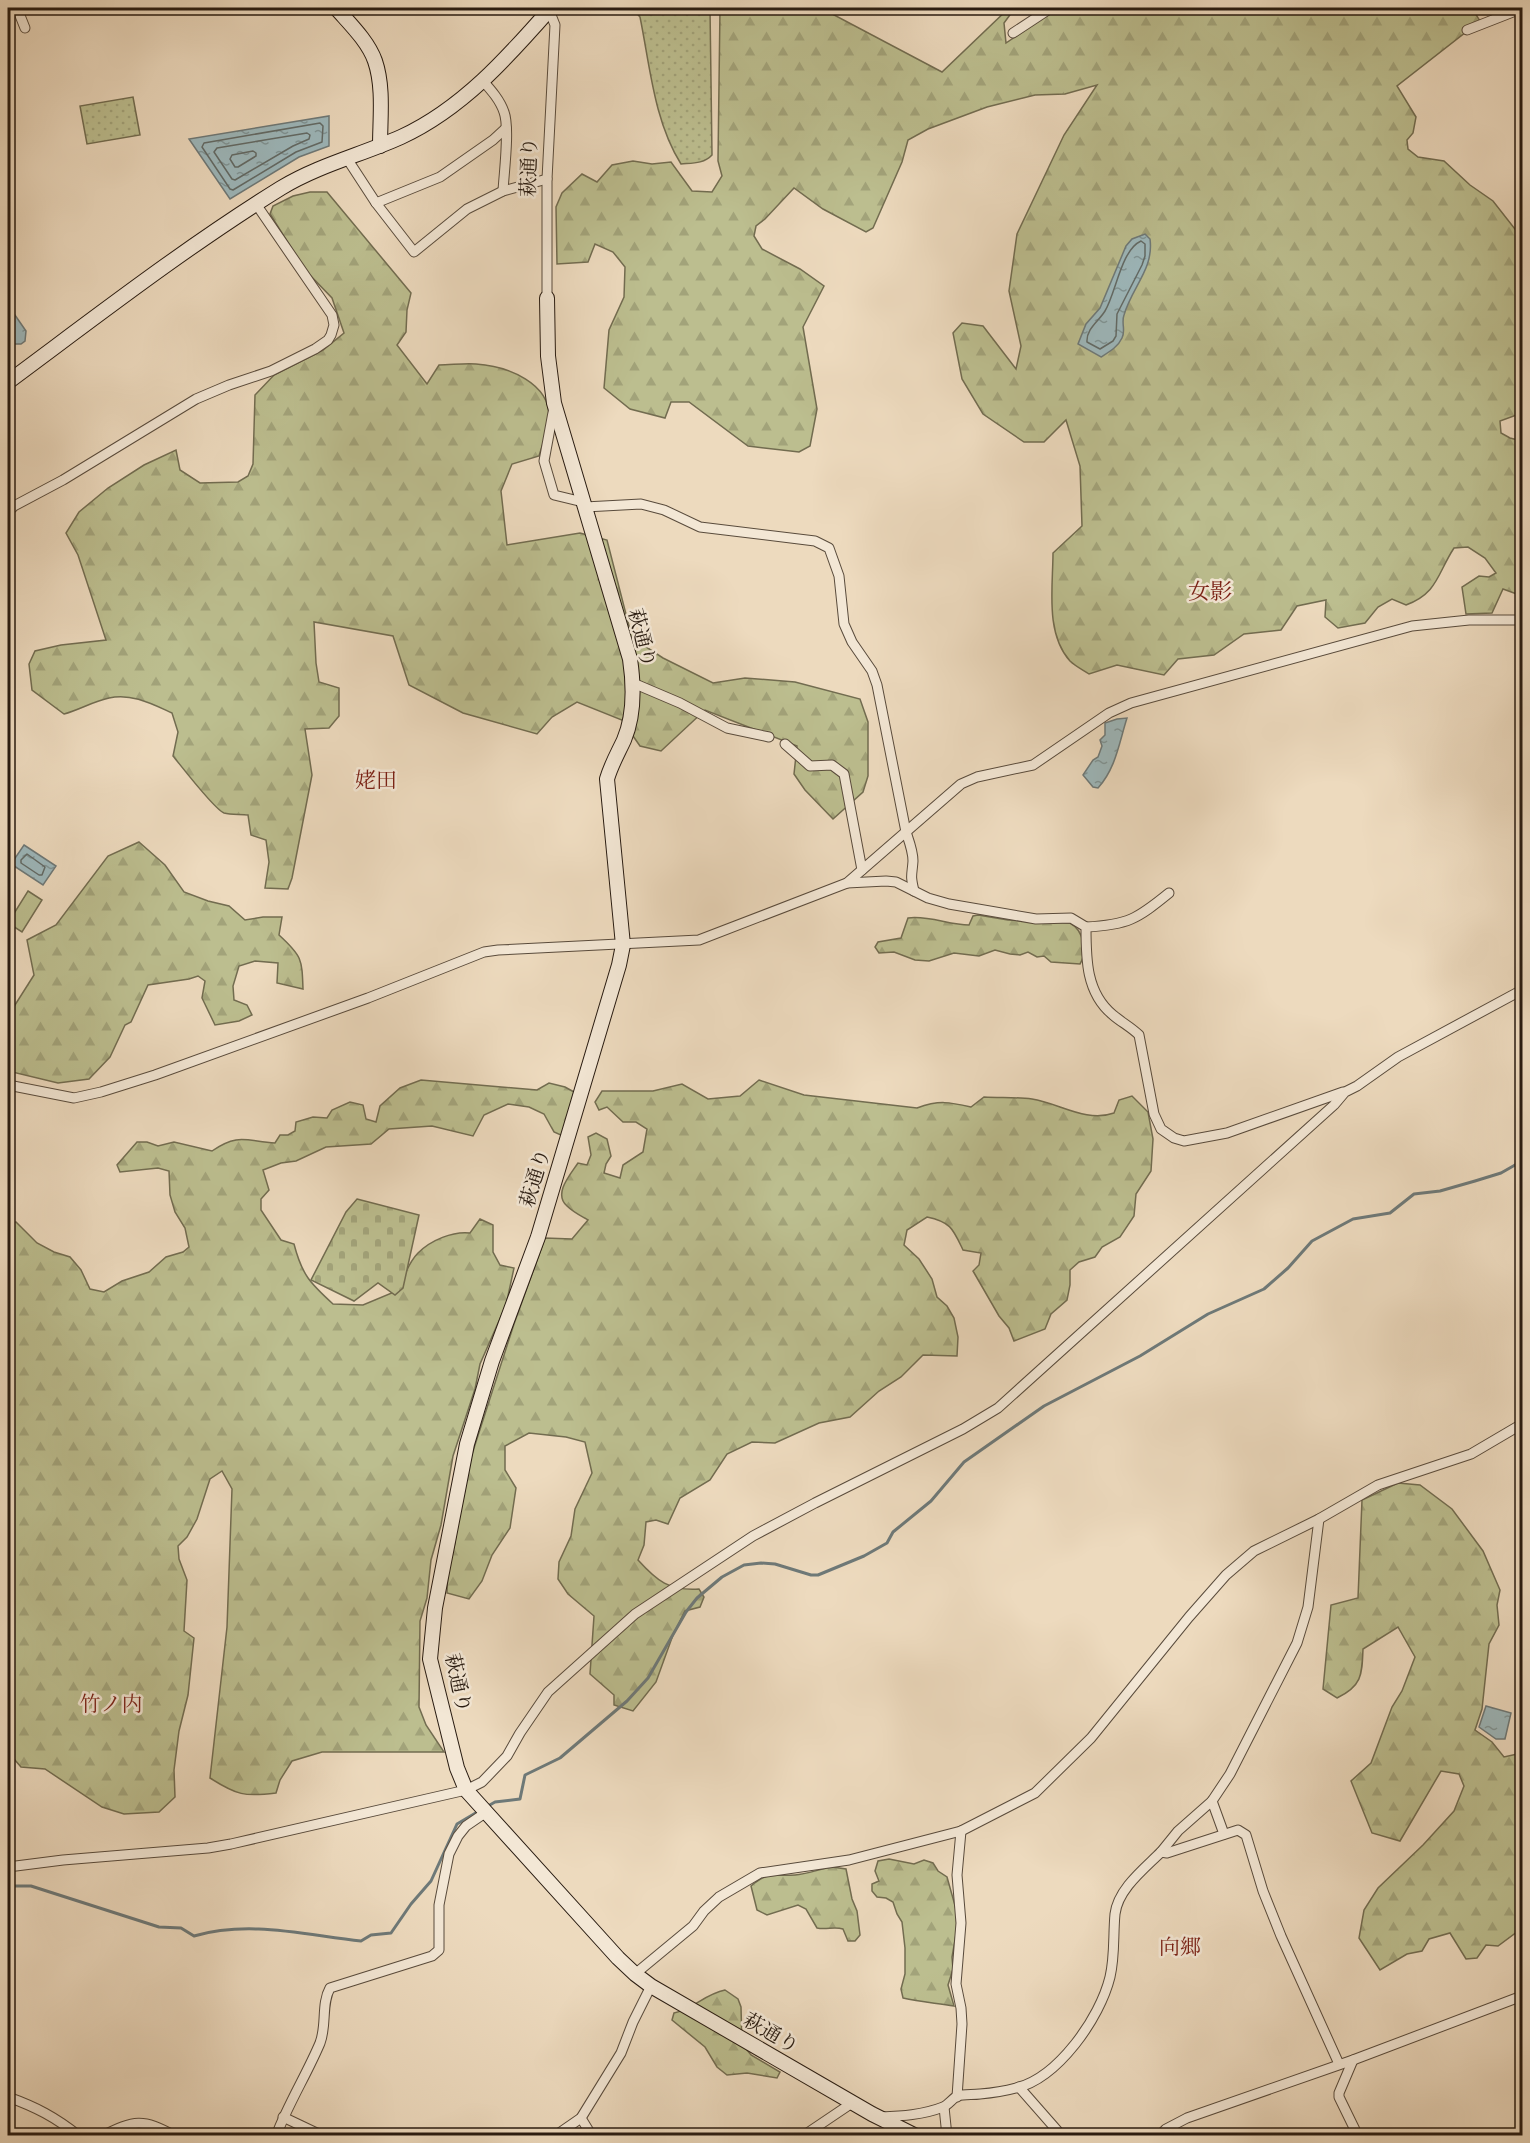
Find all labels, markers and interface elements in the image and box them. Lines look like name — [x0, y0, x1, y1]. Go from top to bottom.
street label: 萩通り — [515, 137, 543, 197]
district label: 女影 — [1188, 578, 1232, 606]
street label: 萩通り — [623, 606, 661, 670]
district label: 姥田 — [355, 767, 397, 794]
street label: 萩通り — [514, 1146, 556, 1210]
street label: 萩通り — [440, 1651, 476, 1715]
district label: 竹ノ内 — [80, 1691, 143, 1718]
district label: 向郷 — [1159, 1934, 1201, 1961]
street label: 萩通り — [739, 2007, 803, 2059]

